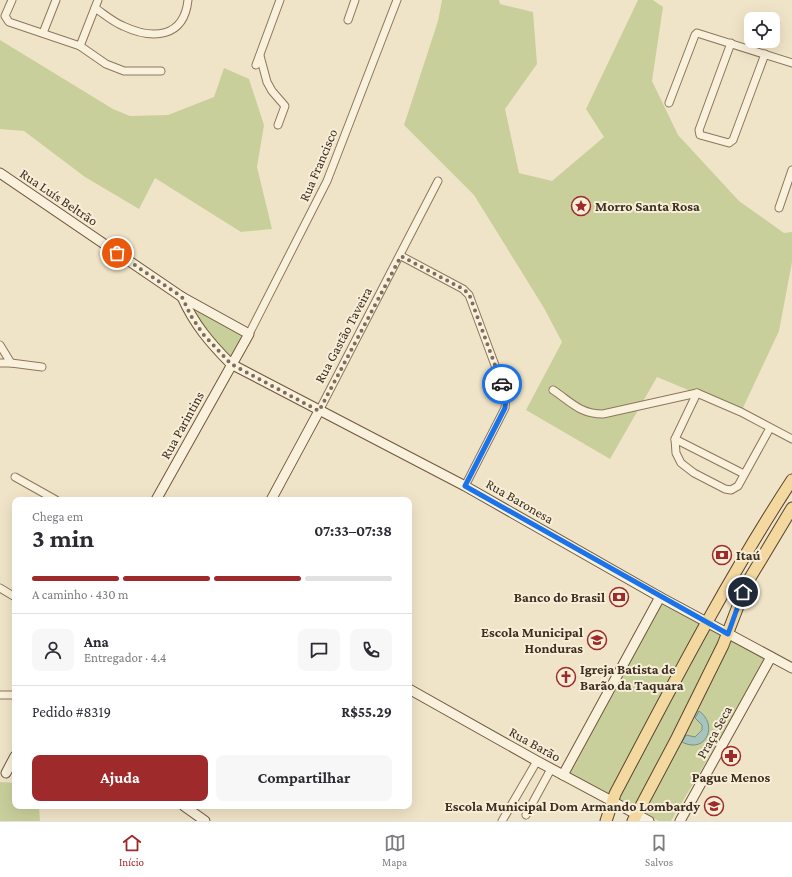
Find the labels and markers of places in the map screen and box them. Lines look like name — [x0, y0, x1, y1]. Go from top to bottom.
place icon: Morro Santa Rosa — [570, 195, 592, 217]
place label: Morro Santa Rosa — [595, 198, 700, 214]
pin — [100, 236, 134, 270]
bank icon: Itaú — [711, 544, 733, 566]
place label: Itaú — [736, 547, 761, 563]
pin — [726, 575, 760, 609]
bank icon: Banco do Brasil — [608, 586, 630, 608]
place label: Banco do Brasil — [514, 589, 605, 605]
place label: Escola Municipal Honduras — [481, 624, 583, 656]
school or university icon: Escola Municipal Honduras — [586, 629, 608, 651]
place label: Igreja Batista de Barão da Taquara — [580, 661, 684, 693]
church icon: Igreja Batista de Barão da Taquara — [555, 666, 577, 688]
pharmacy icon: Pague Menos — [720, 745, 742, 767]
place label: Pague Menos — [692, 769, 770, 785]
school or university icon: Escola Municipal Dom Armando Lombardy — [703, 795, 725, 817]
place label: Escola Municipal Dom Armando Lombardy — [445, 798, 700, 814]

